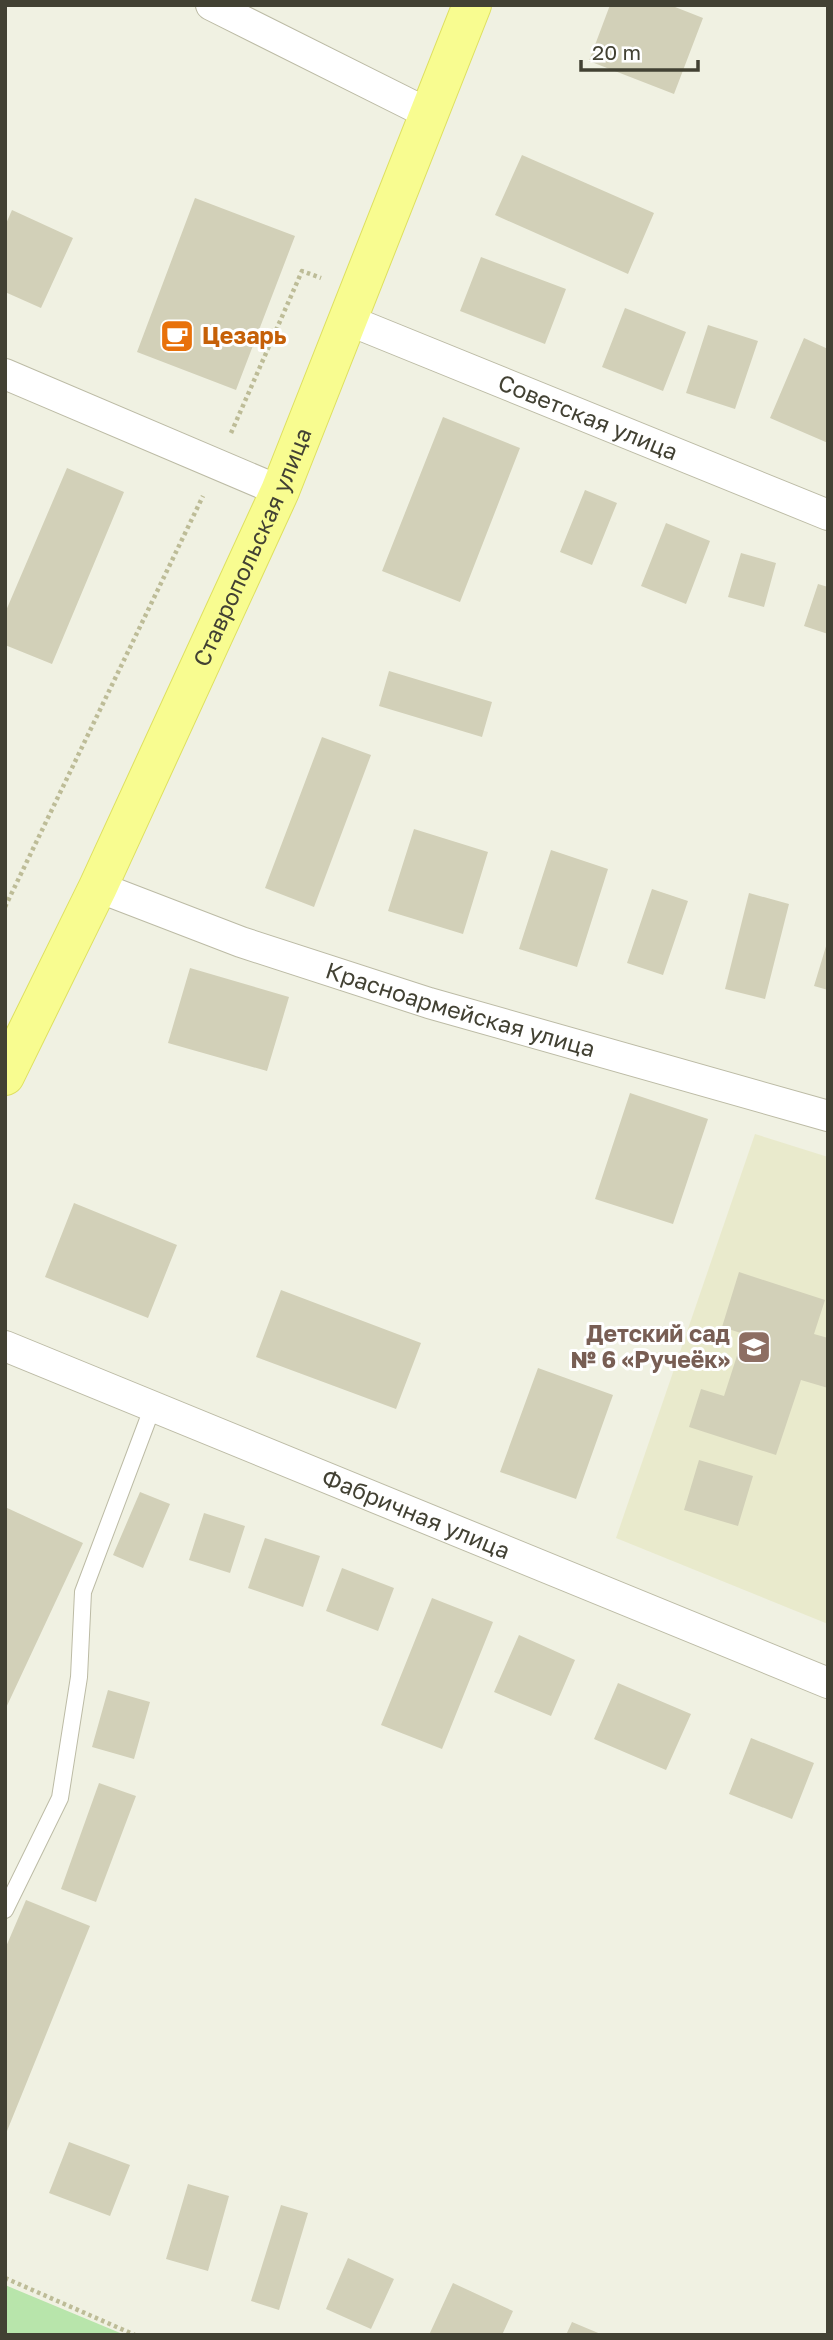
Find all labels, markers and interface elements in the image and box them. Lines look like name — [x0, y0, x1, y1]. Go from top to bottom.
scale bar — [581, 28, 698, 72]
text: 20 m — [592, 39, 641, 65]
cafe icon: Цезарь — [158, 317, 196, 355]
place label: Цезарь — [202, 321, 287, 349]
street label: Советская улица — [494, 368, 682, 466]
street label: Ставропольская улица — [186, 423, 317, 671]
street label: Красноармейская улица — [323, 956, 599, 1062]
place label: Детский сад № 6 «Ручеёк» — [570, 1319, 730, 1373]
school or university icon: Детский сад № 6 «Ручеёк» — [735, 1328, 773, 1366]
street label: Фабричная улица — [318, 1462, 514, 1564]

